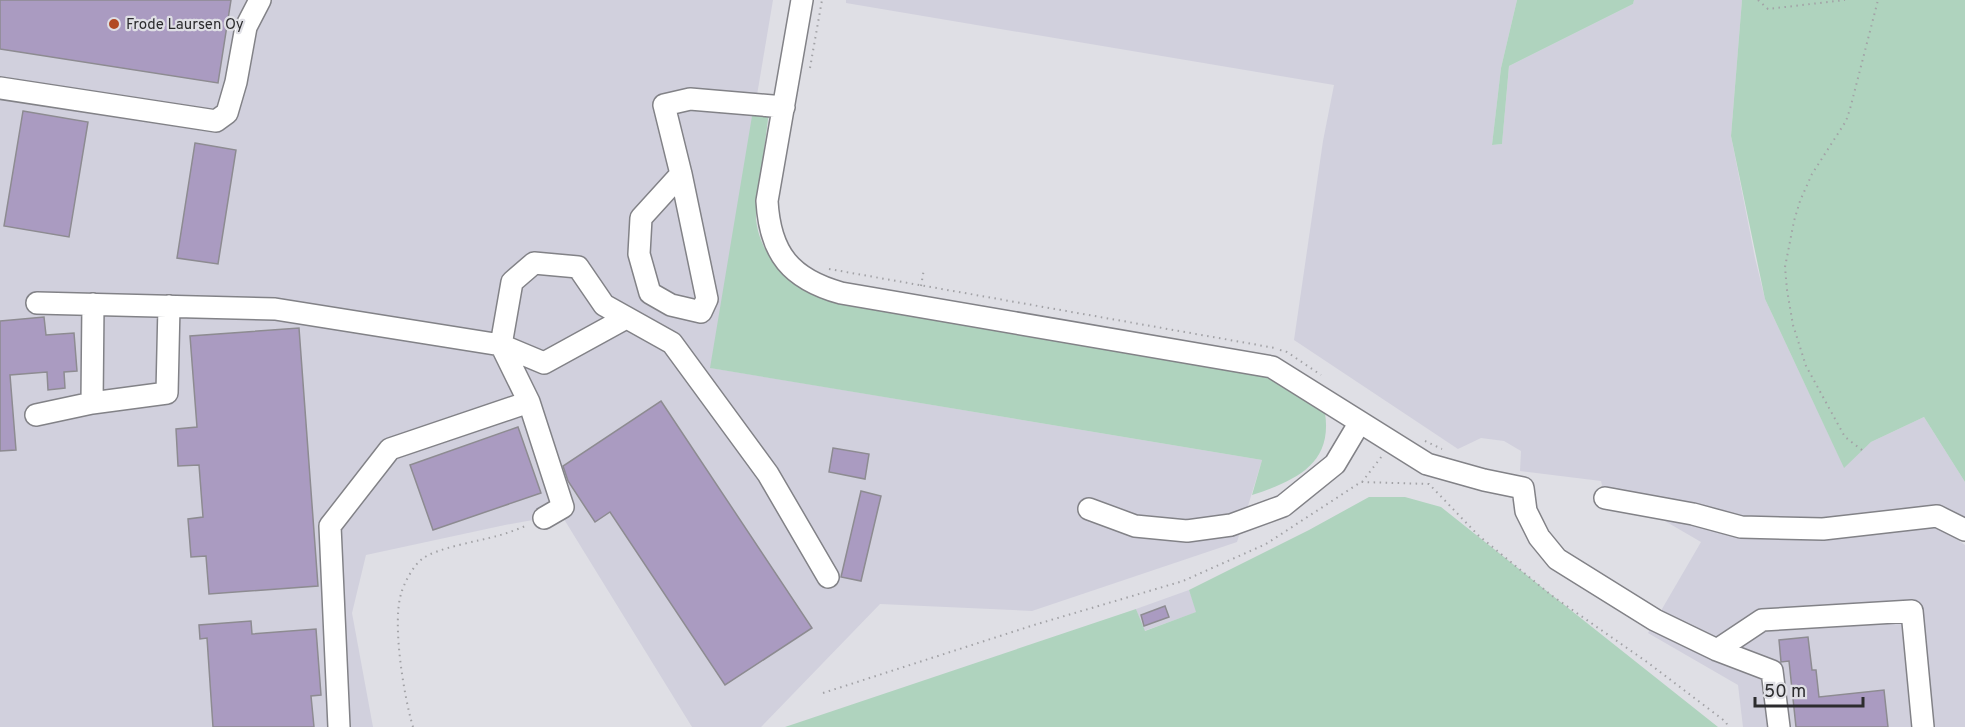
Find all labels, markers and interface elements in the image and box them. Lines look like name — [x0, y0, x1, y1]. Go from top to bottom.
place label: Frode Laursen Oy — [126, 16, 244, 35]
marker: Frode Laursen Oy — [107, 17, 121, 31]
scale bar — [1755, 670, 1863, 708]
text: 50 m — [1764, 681, 1806, 704]

